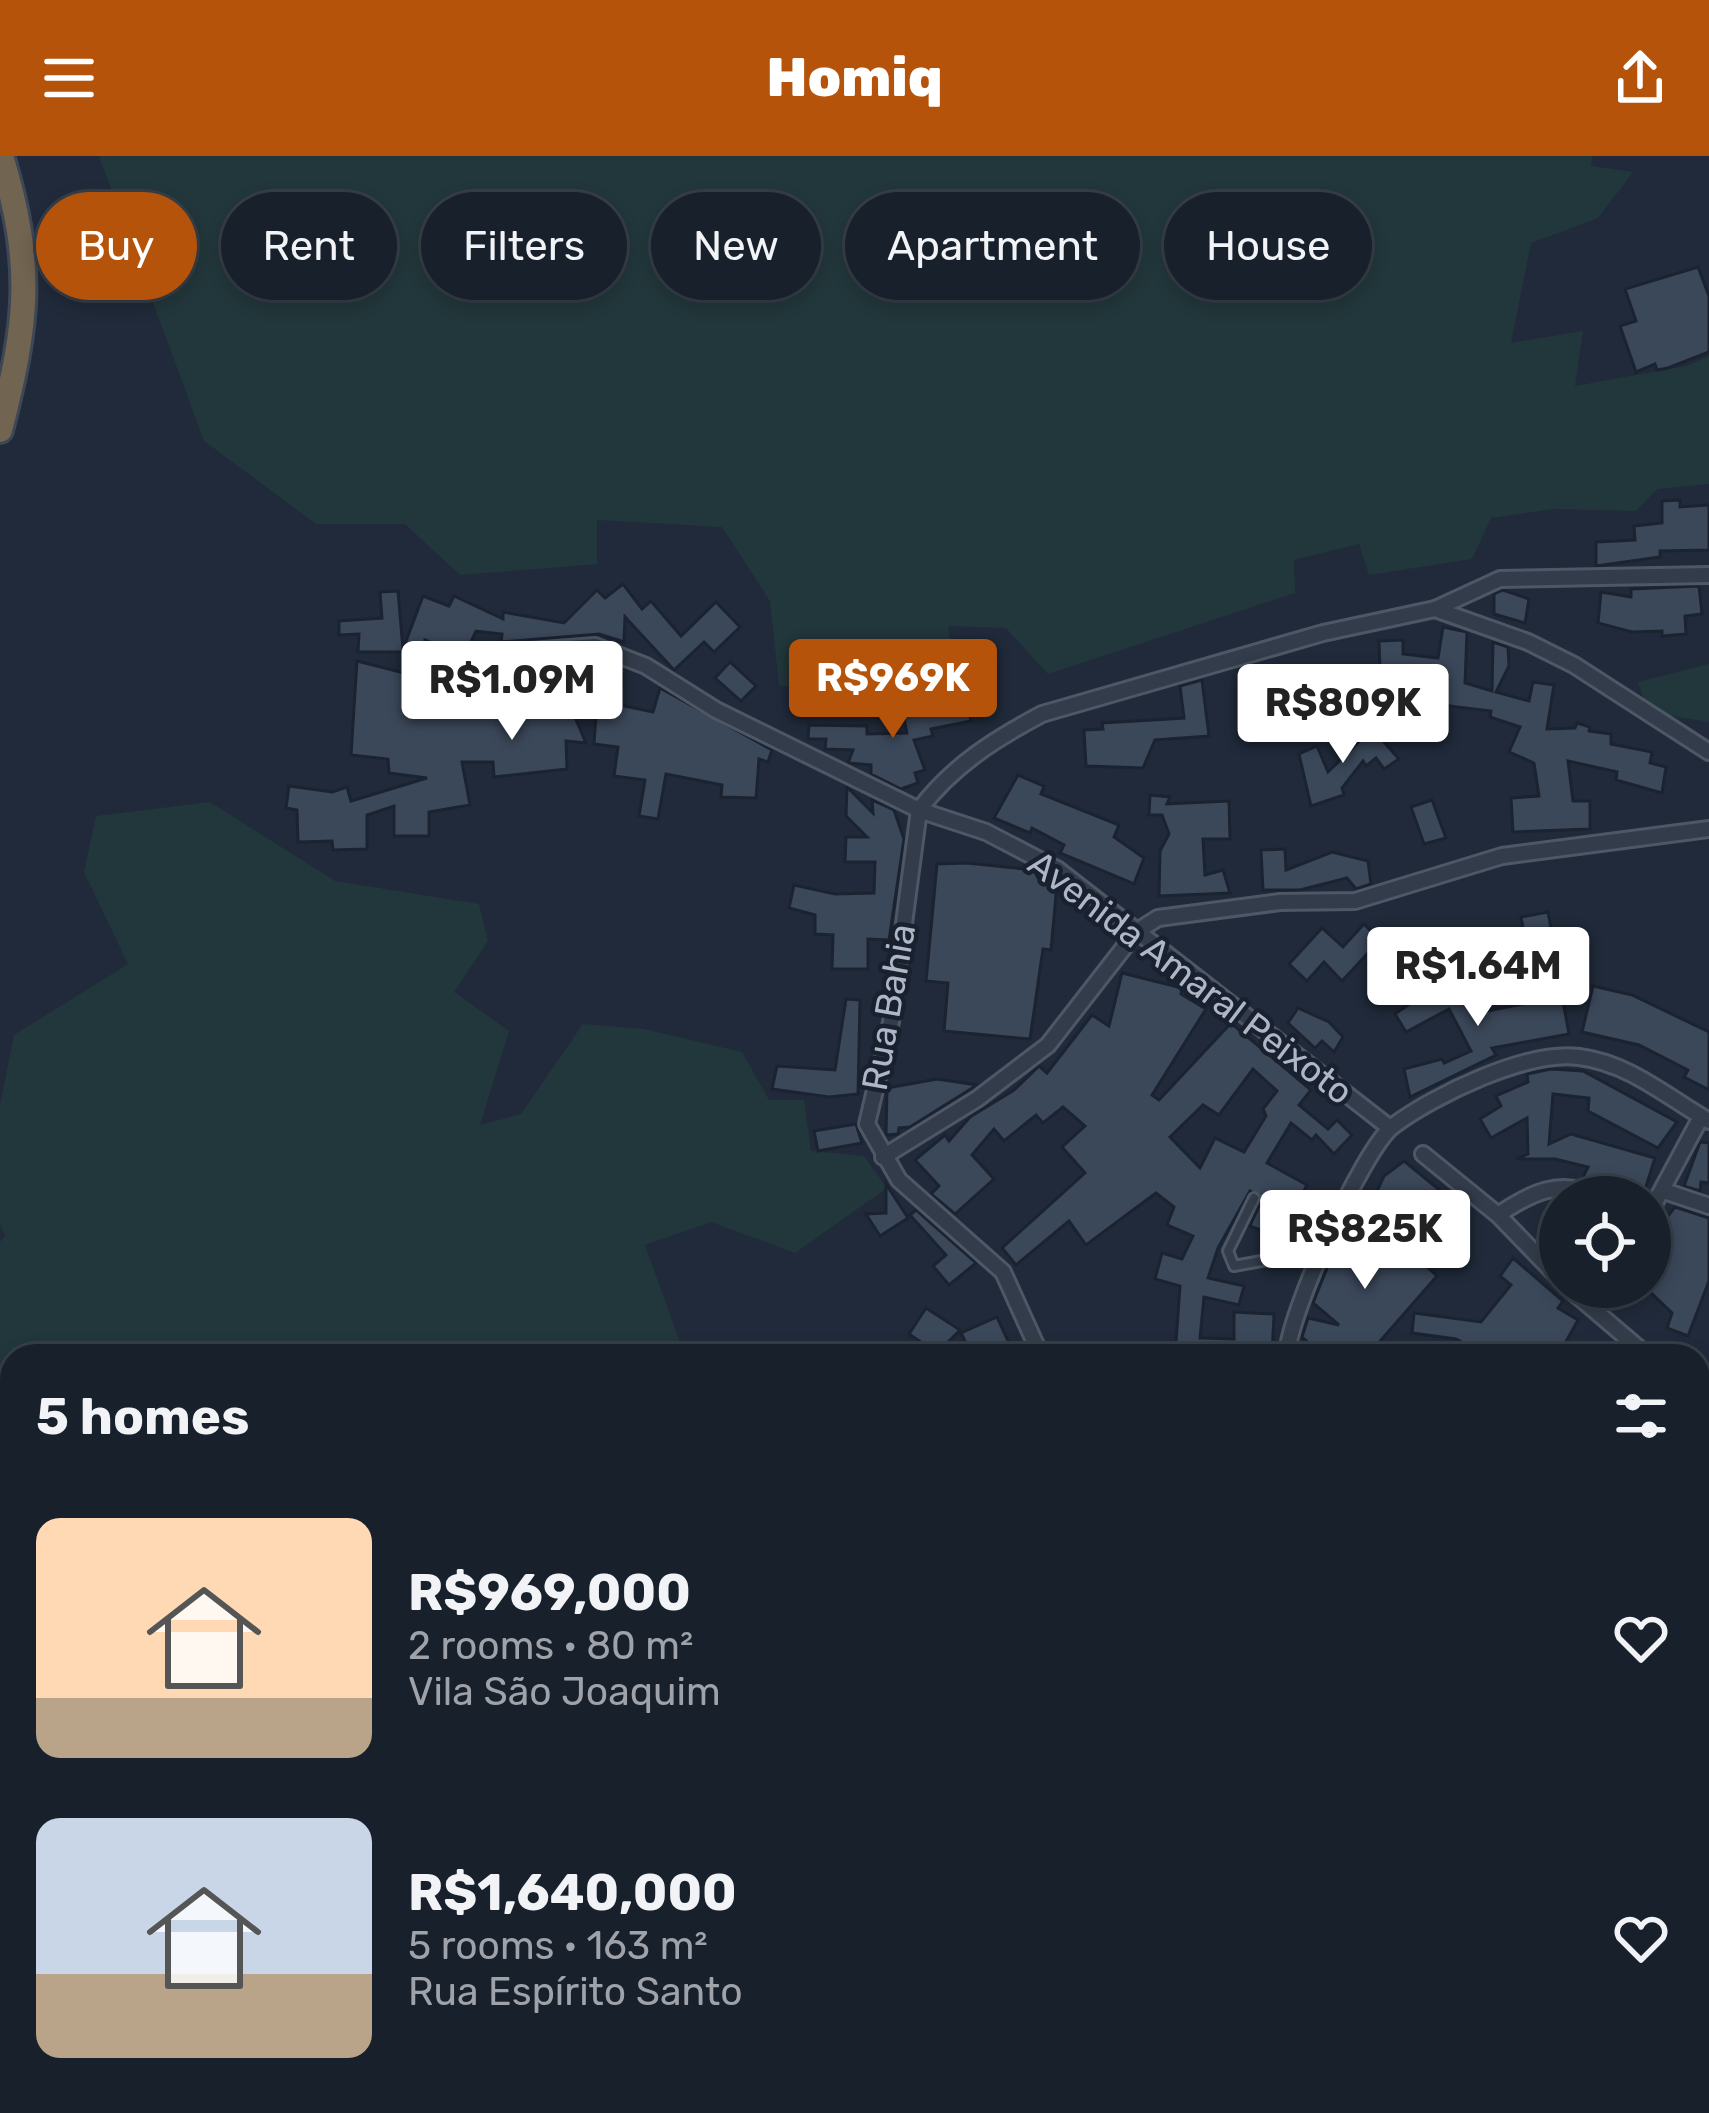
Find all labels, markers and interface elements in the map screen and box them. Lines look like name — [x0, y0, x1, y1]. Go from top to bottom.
icon: menu — [36, 45, 102, 111]
icon: share — [1607, 45, 1673, 111]
text: Homiq — [766, 46, 943, 110]
chip: Buy — [36, 192, 197, 300]
chip: Rent — [221, 192, 397, 300]
chip: Filters — [421, 192, 627, 300]
chip: New — [651, 192, 821, 300]
chip: Apartment — [845, 192, 1140, 300]
chip: House — [1164, 192, 1372, 300]
pin: R$969K — [795, 639, 991, 741]
pin: R$1.09M — [401, 641, 623, 743]
text: R$969K — [816, 655, 970, 701]
text: R$1.09M — [429, 657, 596, 703]
pin: R$809K — [1245, 664, 1441, 766]
text: R$809K — [1265, 680, 1421, 726]
street label: Avenida Amaral Peixoto — [1020, 841, 1361, 1113]
street label: Rua Bahia — [853, 920, 924, 1094]
pin: R$1.64M — [1367, 927, 1589, 1029]
text: R$1.64M — [1394, 943, 1562, 989]
map controls — [1539, 1176, 1671, 1308]
button: locate — [1539, 1176, 1671, 1308]
pin: R$825K — [1267, 1190, 1463, 1292]
text: R$825K — [1287, 1206, 1443, 1252]
icon: filters — [1608, 1383, 1674, 1449]
text: 5 homes — [36, 1386, 249, 1447]
text: R$969,000 — [408, 1562, 691, 1623]
icon: home — [132, 1566, 276, 1710]
icon: heart — [1608, 1605, 1674, 1671]
text: 2 rooms · 80 m² — [408, 1623, 693, 1669]
text: Vila São Joaquim — [408, 1669, 721, 1715]
text: R$1,640,000 — [408, 1862, 737, 1923]
icon: home — [132, 1866, 276, 2010]
icon: heart — [1608, 1905, 1674, 1971]
text: 5 rooms · 163 m² — [408, 1923, 708, 1969]
text: Rua Espírito Santo — [408, 1969, 743, 2015]

